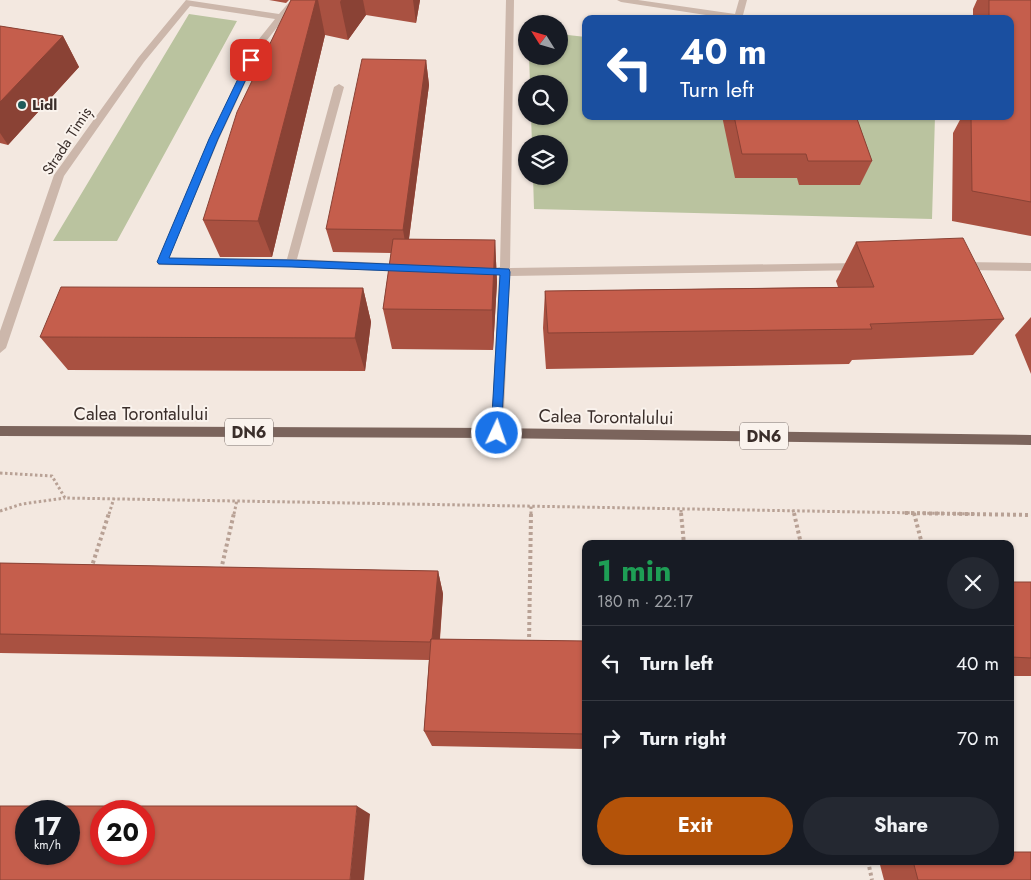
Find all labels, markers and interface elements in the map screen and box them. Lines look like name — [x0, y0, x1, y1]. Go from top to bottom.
north arrow — [518, 15, 568, 65]
map controls — [518, 15, 568, 185]
text: 40 m — [680, 27, 767, 77]
icon: left — [597, 35, 662, 100]
pin — [230, 39, 272, 81]
icon: arrive — [237, 46, 265, 74]
text: Turn left — [680, 73, 754, 105]
button: search — [518, 75, 568, 125]
place label: Lidl — [32, 94, 57, 116]
marker: Lidl — [16, 99, 28, 111]
street label: Strada Timiș — [37, 103, 97, 179]
button: layers — [518, 135, 568, 185]
street label: Calea Torontalului — [74, 401, 208, 427]
street label: Calea Torontalului — [538, 403, 674, 431]
position arrow — [470, 406, 522, 458]
road number: DN6 — [225, 418, 273, 446]
road number: DN6 — [740, 422, 788, 450]
text: 1 min — [597, 549, 671, 592]
button: close — [947, 557, 999, 609]
text: 180 m · 22:17 — [597, 590, 693, 613]
icon: left — [597, 649, 625, 677]
text: Turn left — [640, 650, 713, 677]
text: 40 m — [956, 650, 999, 677]
icon: right — [597, 724, 625, 752]
text: Turn right — [640, 725, 726, 752]
text: 70 m — [957, 725, 999, 752]
button: Exit — [597, 797, 793, 855]
button: Share — [803, 797, 999, 855]
speed limit sign: 20 — [90, 800, 155, 865]
text: 17 — [34, 808, 61, 844]
text: km/h — [34, 836, 61, 854]

